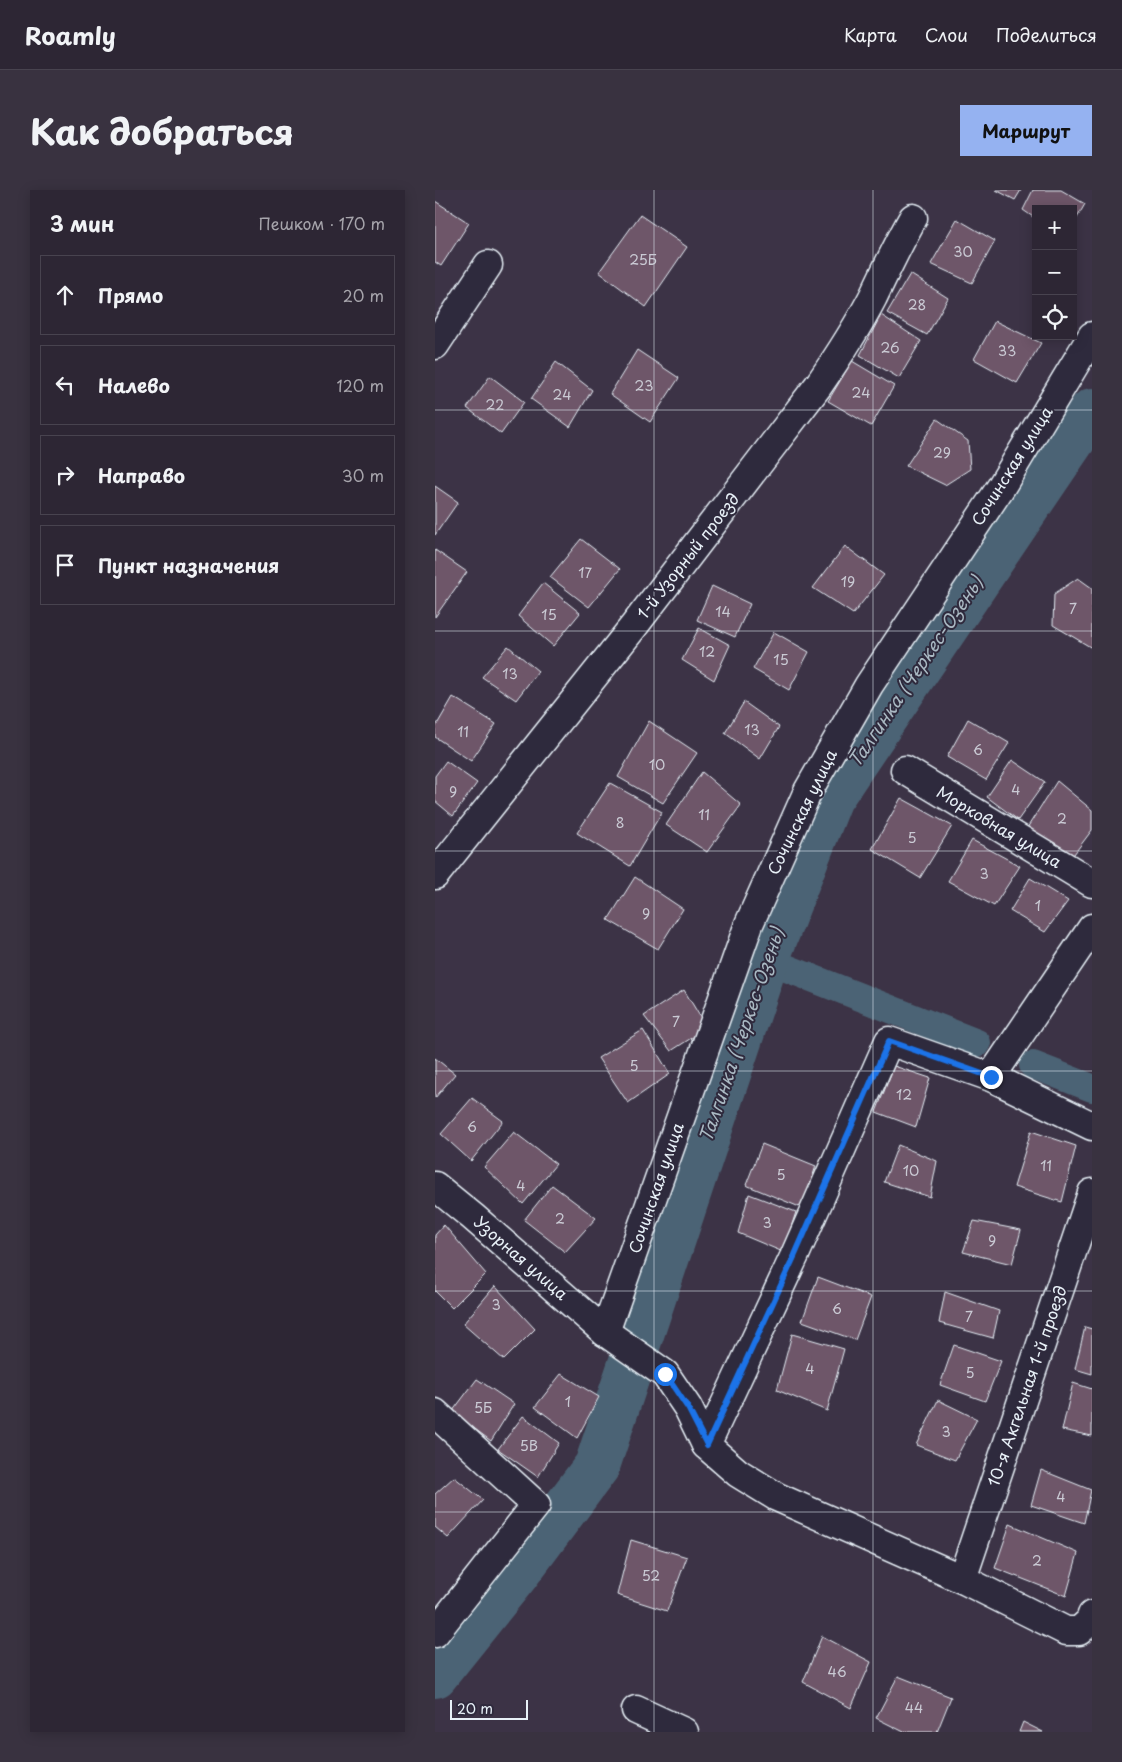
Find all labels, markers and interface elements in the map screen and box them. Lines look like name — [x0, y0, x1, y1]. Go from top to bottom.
text: Roamly — [25, 17, 116, 53]
text: Карта — [844, 21, 897, 48]
text: Слои — [925, 21, 968, 48]
text: Поделиться — [996, 21, 1097, 48]
text: Как добраться — [30, 104, 294, 157]
button: Маршрут — [960, 105, 1092, 156]
map controls — [1032, 205, 1077, 340]
button: + — [1032, 205, 1077, 250]
text: 3 мин — [50, 207, 114, 239]
text: Пешком · 170 m — [258, 211, 385, 235]
house number: 30 — [953, 241, 973, 262]
house number: 25Б — [629, 249, 657, 270]
button: − — [1032, 250, 1077, 295]
icon: ahead — [51, 281, 79, 309]
text: Прямо — [98, 281, 163, 309]
text: 20 m — [343, 283, 384, 307]
house number: 28 — [908, 294, 926, 315]
button: locate — [1032, 295, 1077, 340]
house number: 26 — [880, 337, 900, 358]
house number: 33 — [998, 340, 1016, 361]
icon: left — [51, 371, 79, 399]
text: Налево — [98, 371, 170, 399]
text: 120 m — [337, 373, 384, 397]
house number: 23 — [635, 375, 653, 396]
house number: 24 — [852, 382, 870, 403]
house number: 24 — [553, 384, 571, 405]
house number: 22 — [486, 394, 504, 415]
street label: Сочинская улица — [965, 401, 1058, 530]
house number: 29 — [933, 442, 951, 463]
icon: right — [51, 461, 79, 489]
text: Направо — [98, 461, 185, 489]
text: 30 m — [342, 463, 384, 487]
street label: 1-й Узорный проезд — [630, 487, 744, 624]
icon: arrive — [51, 551, 79, 579]
text: Пункт назначения — [98, 551, 279, 579]
house number: 17 — [578, 562, 592, 583]
water label: Талгинка (Черкес-Озень) — [841, 570, 989, 772]
house number: 19 — [841, 571, 855, 592]
house number: 7 — [1069, 598, 1077, 619]
house number: 14 — [715, 601, 731, 622]
house number: 15 — [541, 604, 557, 625]
house number: 12 — [699, 641, 715, 662]
house number: 15 — [773, 649, 789, 670]
house number: 13 — [502, 663, 518, 684]
house number: 13 — [744, 719, 760, 740]
house number: 11 — [457, 721, 469, 742]
house number: 6 — [973, 739, 983, 760]
street label: Сочинская улица — [760, 745, 842, 878]
house number: 10 — [649, 754, 665, 775]
street label: Морковная улица — [932, 779, 1067, 873]
house number: 4 — [1011, 779, 1021, 800]
house number: 9 — [449, 781, 457, 802]
house number: 11 — [698, 804, 710, 825]
house number: 2 — [1057, 808, 1067, 829]
house number: 8 — [616, 812, 624, 833]
house number: 5 — [907, 827, 917, 848]
house number: 3 — [979, 863, 989, 884]
house number: 1 — [1035, 895, 1041, 916]
house number: 9 — [642, 903, 650, 924]
water label: Талгинка (Черкес-Озень) — [691, 923, 790, 1145]
house number: 7 — [672, 1011, 680, 1032]
house number: 5 — [629, 1055, 639, 1076]
route end — [980, 1066, 1003, 1089]
house number: 12 — [896, 1084, 912, 1105]
house number: 6 — [467, 1116, 477, 1137]
street label: Сочинская улица — [621, 1119, 689, 1256]
house number: 11 — [1040, 1155, 1052, 1176]
house number: 10 — [903, 1160, 919, 1181]
house number: 5 — [776, 1164, 786, 1185]
house number: 4 — [516, 1175, 526, 1196]
house number: 2 — [555, 1208, 565, 1229]
street label: Узорная улица — [470, 1210, 574, 1305]
house number: 3 — [762, 1212, 772, 1233]
house number: 9 — [988, 1230, 996, 1251]
street label: 10-я Акгельная 1-й проезд — [980, 1282, 1072, 1489]
house number: 3 — [491, 1294, 501, 1315]
house number: 6 — [832, 1298, 842, 1319]
house number: 7 — [965, 1306, 973, 1327]
house number: 4 — [805, 1358, 815, 1379]
house number: 5 — [965, 1362, 975, 1383]
route start — [654, 1363, 677, 1386]
house number: 1 — [565, 1391, 571, 1412]
house number: 5Б — [474, 1397, 492, 1418]
house number: 3 — [941, 1421, 951, 1442]
house number: 5В — [520, 1435, 538, 1456]
house number: 4 — [1056, 1486, 1066, 1507]
house number: 2 — [1032, 1550, 1042, 1571]
house number: 52 — [642, 1565, 660, 1586]
house number: 46 — [827, 1661, 847, 1682]
scale bar — [450, 1697, 527, 1720]
house number: 44 — [905, 1697, 923, 1718]
text: 20 m — [457, 1698, 493, 1719]

